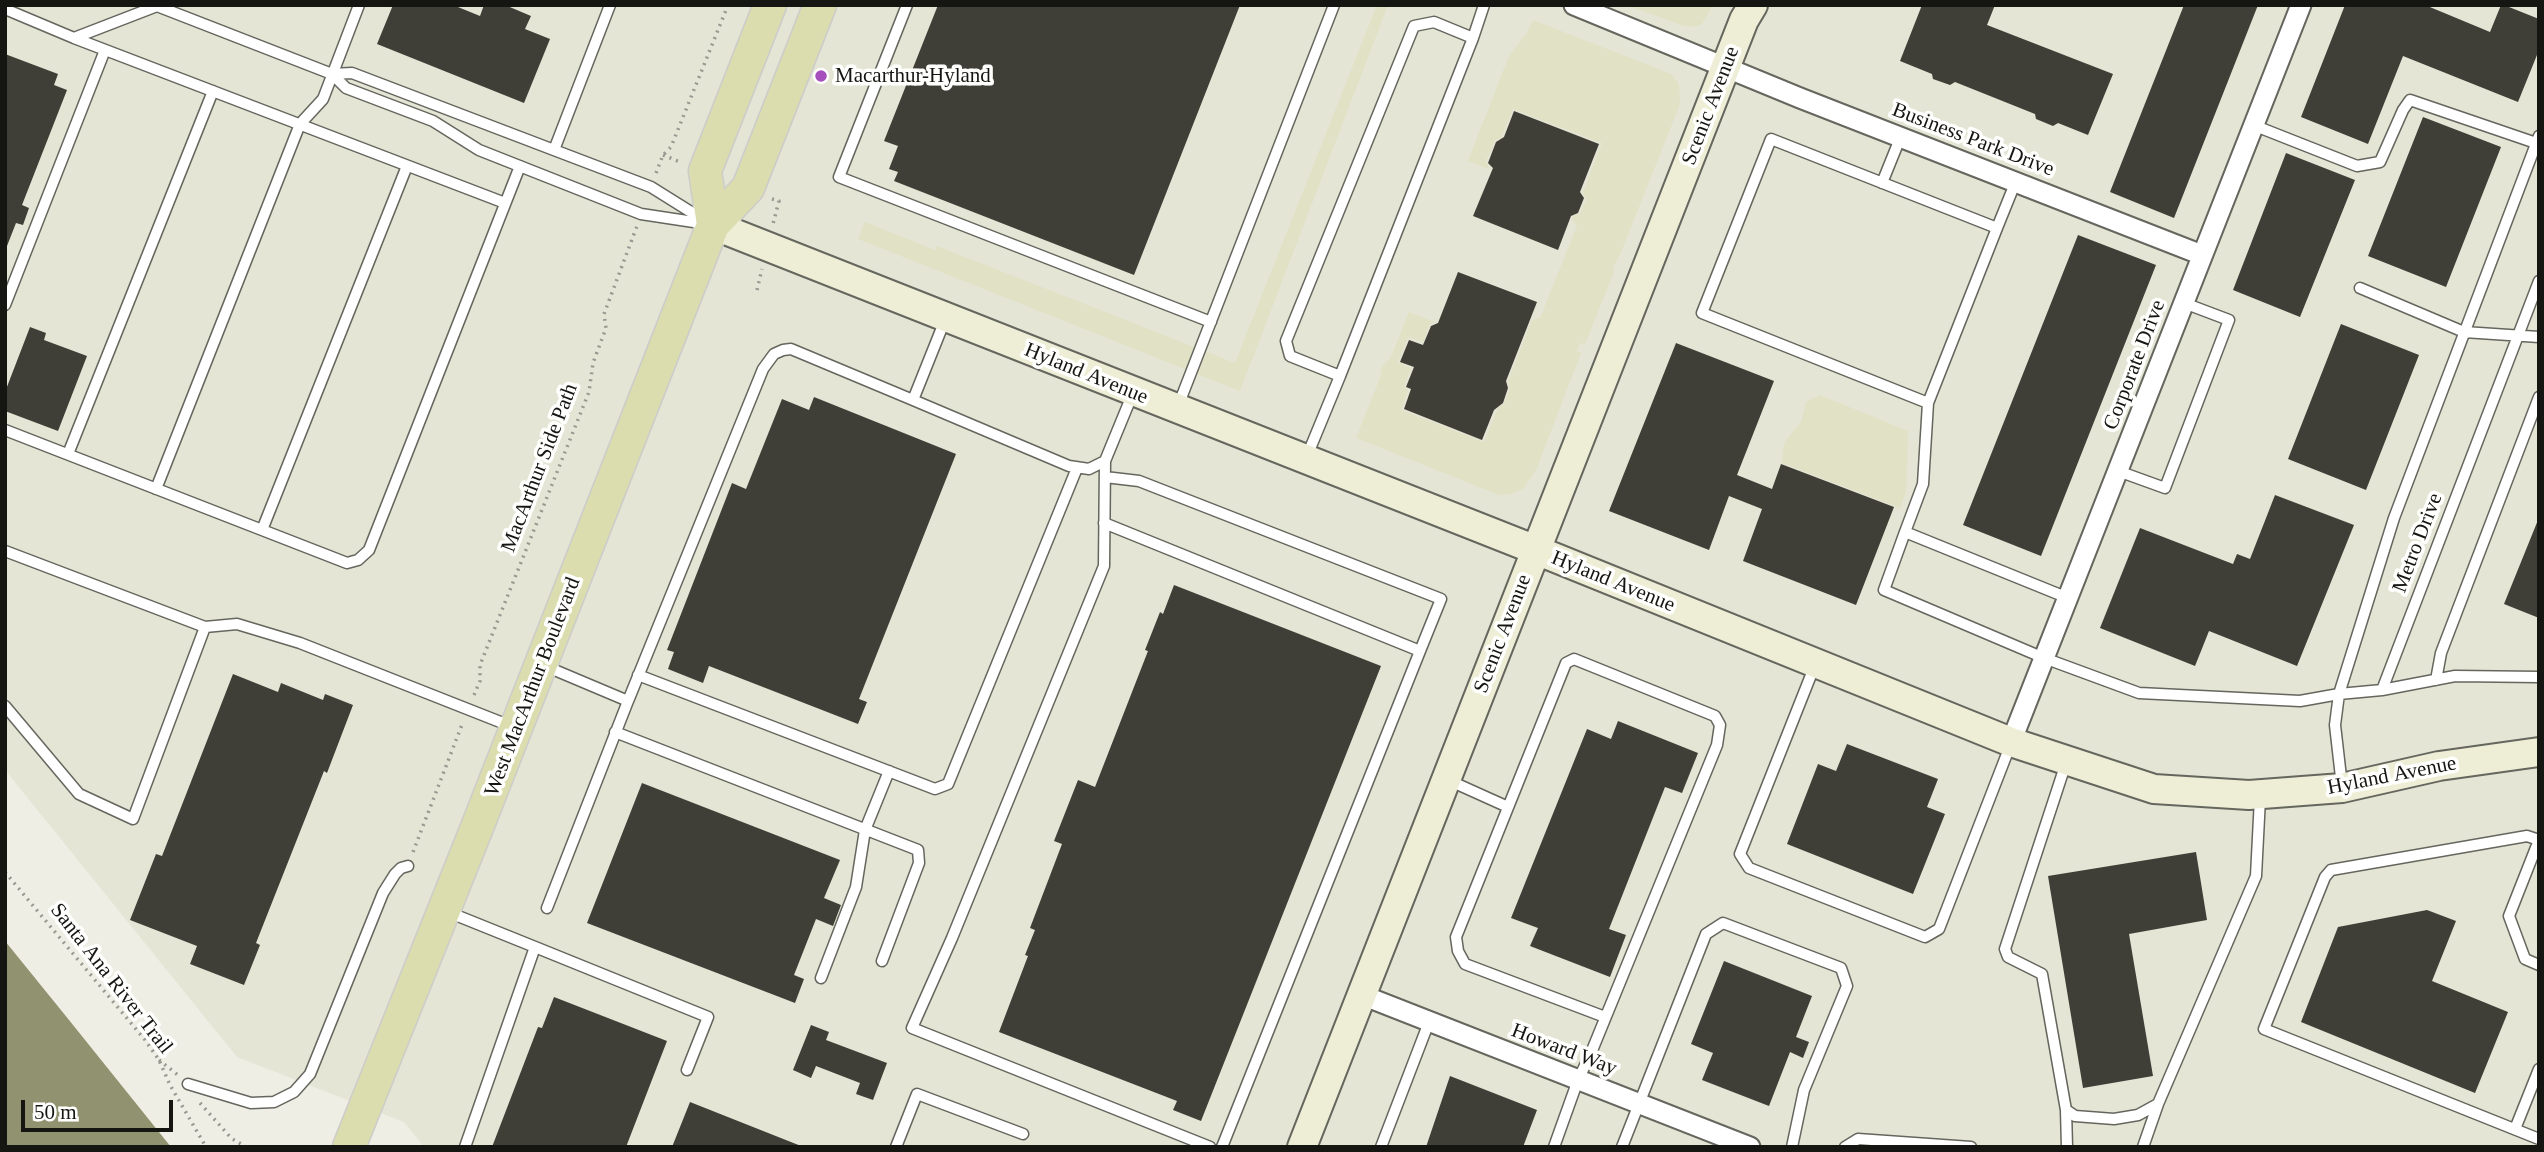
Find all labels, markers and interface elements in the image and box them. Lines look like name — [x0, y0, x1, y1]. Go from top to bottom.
street label: Scenic Avenue — [1677, 43, 1745, 169]
place label: Macarthur-Hyland — [835, 63, 991, 89]
marker: Macarthur-Hyland — [813, 68, 829, 84]
street label: Business Park Drive — [1888, 98, 2058, 182]
street label: Corporate Drive — [2099, 297, 2171, 433]
street label: Hyland Avenue — [1021, 338, 1151, 410]
street label: MacArthur Side Path — [496, 380, 584, 556]
street label: Metro Drive — [2388, 490, 2448, 596]
street label: Hyland Avenue — [1548, 546, 1678, 618]
street label: Scenic Avenue — [1469, 571, 1537, 697]
street label: West MacArthur Boulevard — [480, 574, 586, 800]
street label: Hyland Avenue — [2325, 751, 2459, 801]
street label: Santa Ana River Trail — [44, 899, 178, 1059]
street label: Howard Way — [1508, 1018, 1620, 1082]
scale bar — [24, 1086, 177, 1130]
text: 50 m — [34, 1100, 77, 1124]

